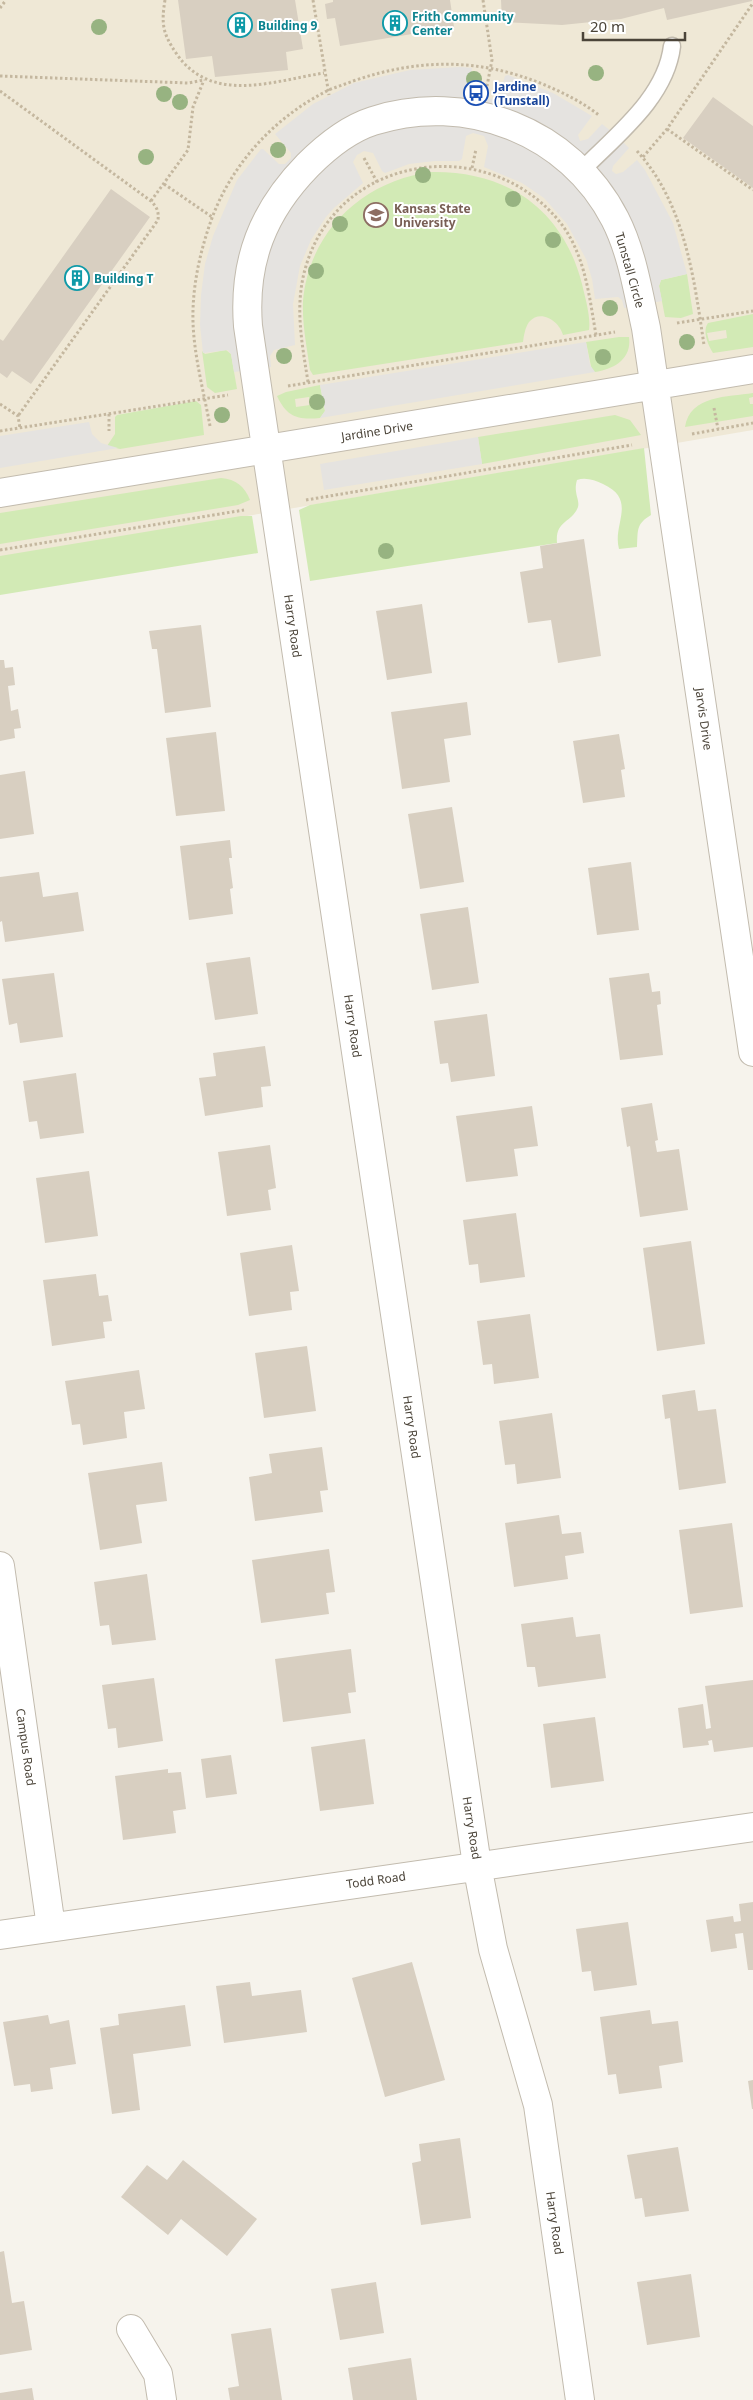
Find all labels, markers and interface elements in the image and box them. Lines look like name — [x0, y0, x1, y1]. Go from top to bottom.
place label: Frith Community Center — [412, 8, 514, 39]
building icon: Frith Community Center — [382, 10, 408, 36]
scale bar — [583, 10, 686, 42]
building icon: Building 9 — [227, 12, 253, 38]
text: 20 m — [590, 16, 625, 36]
place label: Building 9 — [258, 17, 318, 34]
place label: Jardine (Tunstall) — [493, 78, 550, 109]
bus stop icon: Jardine (Tunstall) — [463, 80, 489, 106]
place label: Kansas State University — [394, 200, 471, 231]
school or university icon: Kansas State University — [363, 202, 389, 228]
street label: Tunstall Circle — [611, 230, 649, 310]
building icon: Building T — [64, 265, 90, 291]
place label: Building T — [94, 270, 154, 287]
street label: Jardine Drive — [339, 417, 414, 445]
street label: Harry Road — [280, 593, 306, 659]
street label: Jarvis Drive — [691, 686, 717, 751]
street label: Harry Road — [340, 993, 366, 1059]
street label: Harry Road — [399, 1394, 425, 1460]
street label: Campus Road — [12, 1707, 40, 1787]
street label: Harry Road — [459, 1795, 485, 1861]
street label: Todd Road — [345, 1867, 407, 1893]
street label: Harry Road — [542, 2190, 568, 2256]

